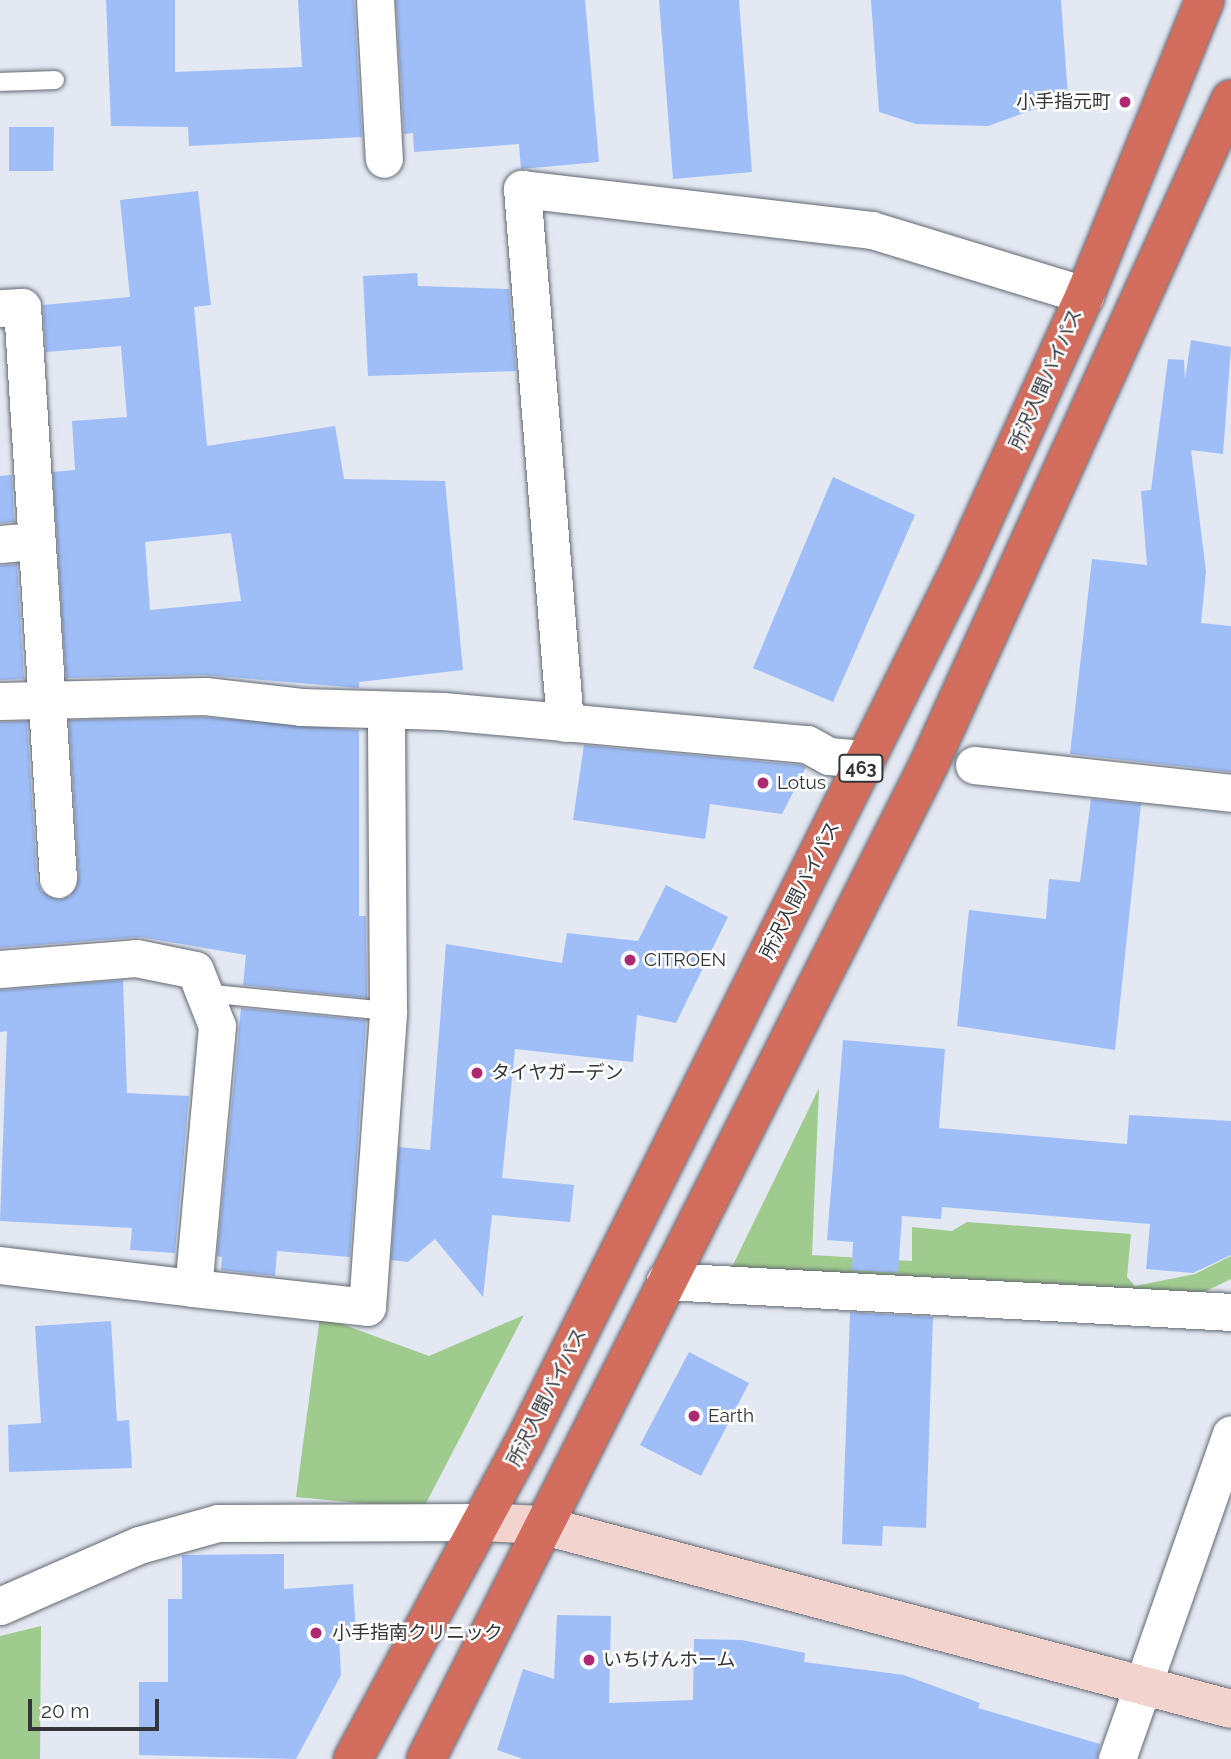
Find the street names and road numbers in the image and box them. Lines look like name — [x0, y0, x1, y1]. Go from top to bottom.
street label: 所沢入間バイパス — [1005, 305, 1087, 453]
road number: 463 — [838, 754, 884, 782]
street label: 所沢入間バイパス — [755, 817, 845, 963]
street label: 所沢入間バイパス — [502, 1324, 592, 1470]

